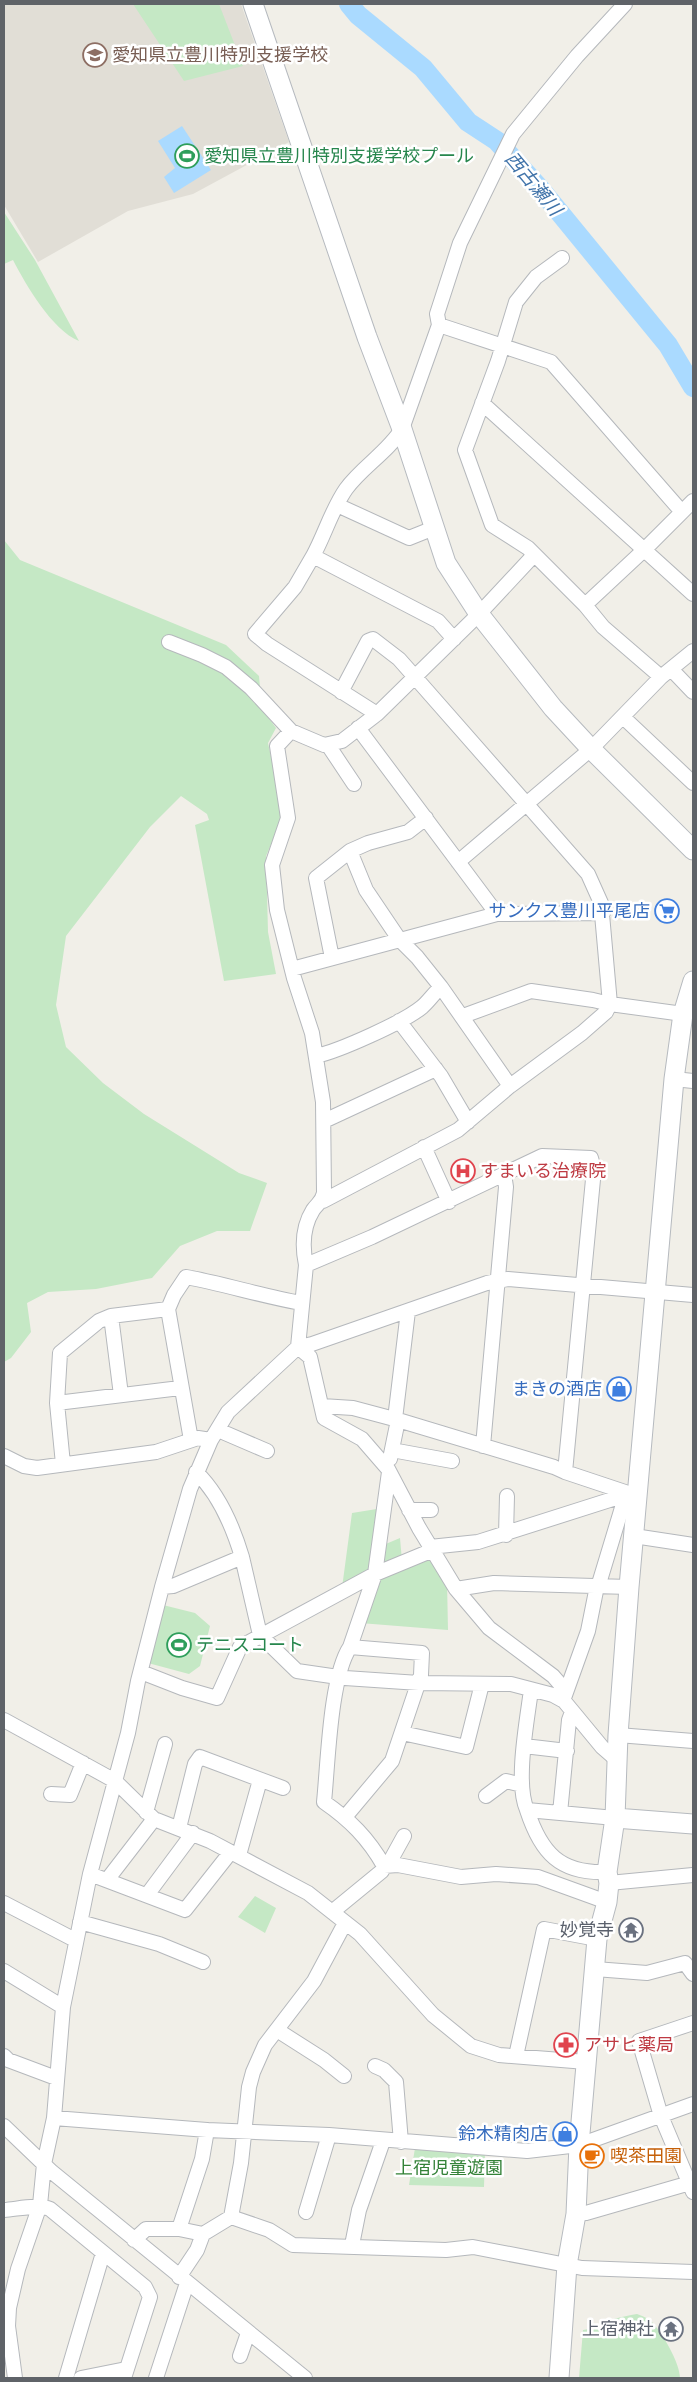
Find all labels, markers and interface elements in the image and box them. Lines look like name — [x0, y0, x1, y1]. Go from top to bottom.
school or university icon: 愛知県立豊川特別支援学校 — [82, 42, 108, 68]
place label: 愛知県立豊川特別支援学校 — [112, 44, 328, 66]
sports icon: 愛知県立豊川特別支援学校プール — [174, 143, 200, 169]
place label: 愛知県立豊川特別支援学校プール — [204, 145, 474, 167]
water label: 西古瀬川 — [499, 147, 568, 222]
supermarket icon: サンクス豊川平尾店 — [654, 898, 680, 924]
place label: サンクス豊川平尾店 — [489, 900, 650, 922]
hospital icon: すまいる治療院 — [450, 1158, 476, 1184]
place label: すまいる治療院 — [480, 1160, 606, 1182]
shop icon: まきの酒店 — [606, 1376, 632, 1402]
place label: まきの酒店 — [512, 1378, 602, 1400]
sports icon: テニスコート — [166, 1632, 192, 1658]
place label: テニスコート — [196, 1634, 304, 1656]
temple icon: 妙覚寺 — [618, 1917, 644, 1943]
place label: 妙覚寺 — [560, 1919, 614, 1941]
pharmacy icon: アサヒ薬局 — [553, 2032, 579, 2058]
place label: アサヒ薬局 — [584, 2034, 674, 2056]
shop icon: 鈴木精肉店 — [552, 2121, 578, 2147]
place label: 鈴木精肉店 — [458, 2123, 548, 2145]
cafe icon: 喫茶田園 — [579, 2143, 605, 2169]
place label: 喫茶田園 — [610, 2145, 682, 2167]
park label: 上宿児童遊園 — [395, 2157, 503, 2179]
temple icon: 上宿神社 — [658, 2316, 684, 2342]
place label: 上宿神社 — [582, 2318, 654, 2340]

